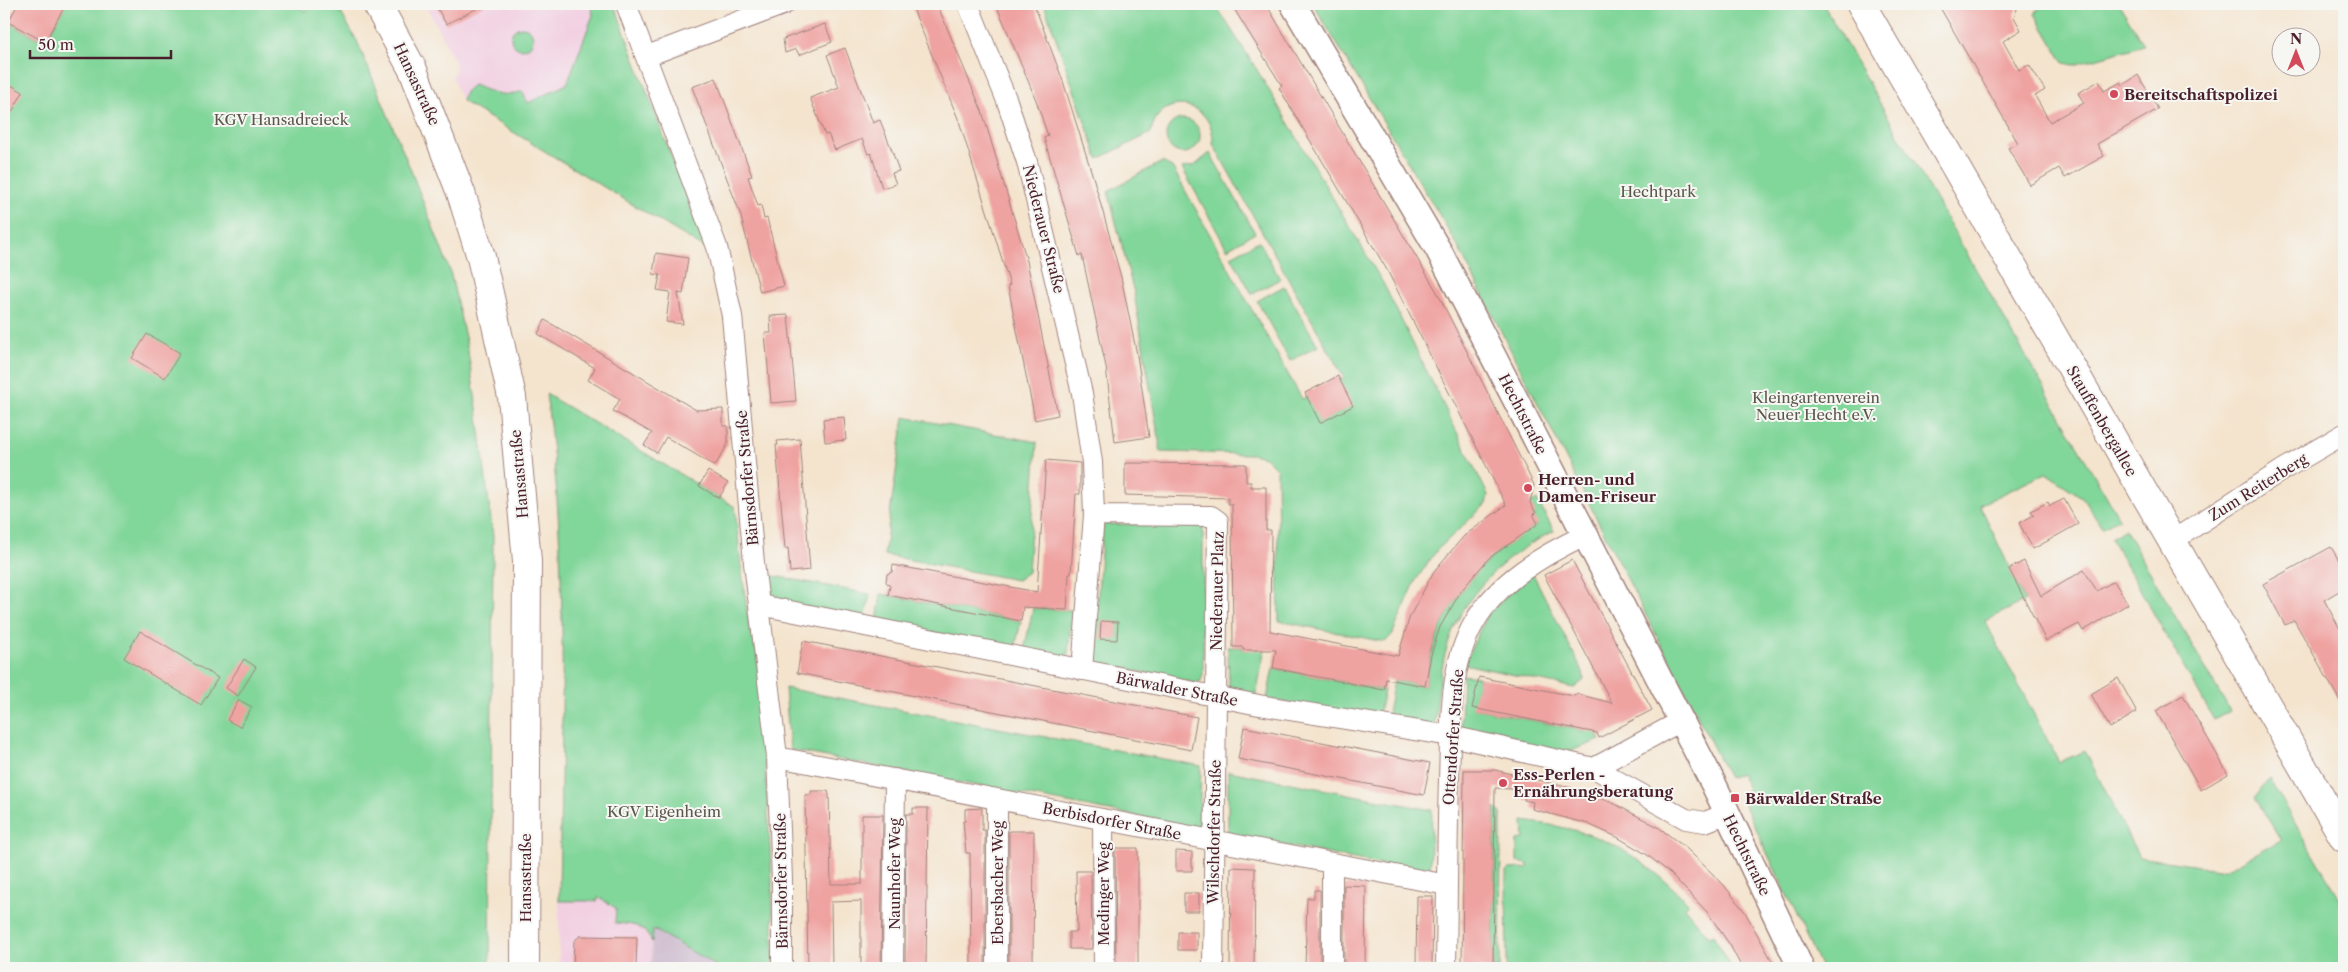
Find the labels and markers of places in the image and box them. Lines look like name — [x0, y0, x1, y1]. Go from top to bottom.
place label: Bereitschaftspolizei — [2124, 85, 2278, 104]
marker: Bereitschaftspolizei — [2108, 88, 2120, 100]
place label: Herren- und Damen-Friseur — [1538, 470, 1657, 506]
marker: Herren- und Damen-Friseur — [1522, 482, 1534, 494]
place label: Ess-Perlen - Ernährungsberatung — [1513, 765, 1673, 801]
marker: Ess-Perlen - Ernährungsberatung — [1497, 777, 1509, 789]
place label: Bärwalder Straße — [1745, 789, 1882, 808]
marker: Bärwalder Straße — [1729, 792, 1741, 804]

